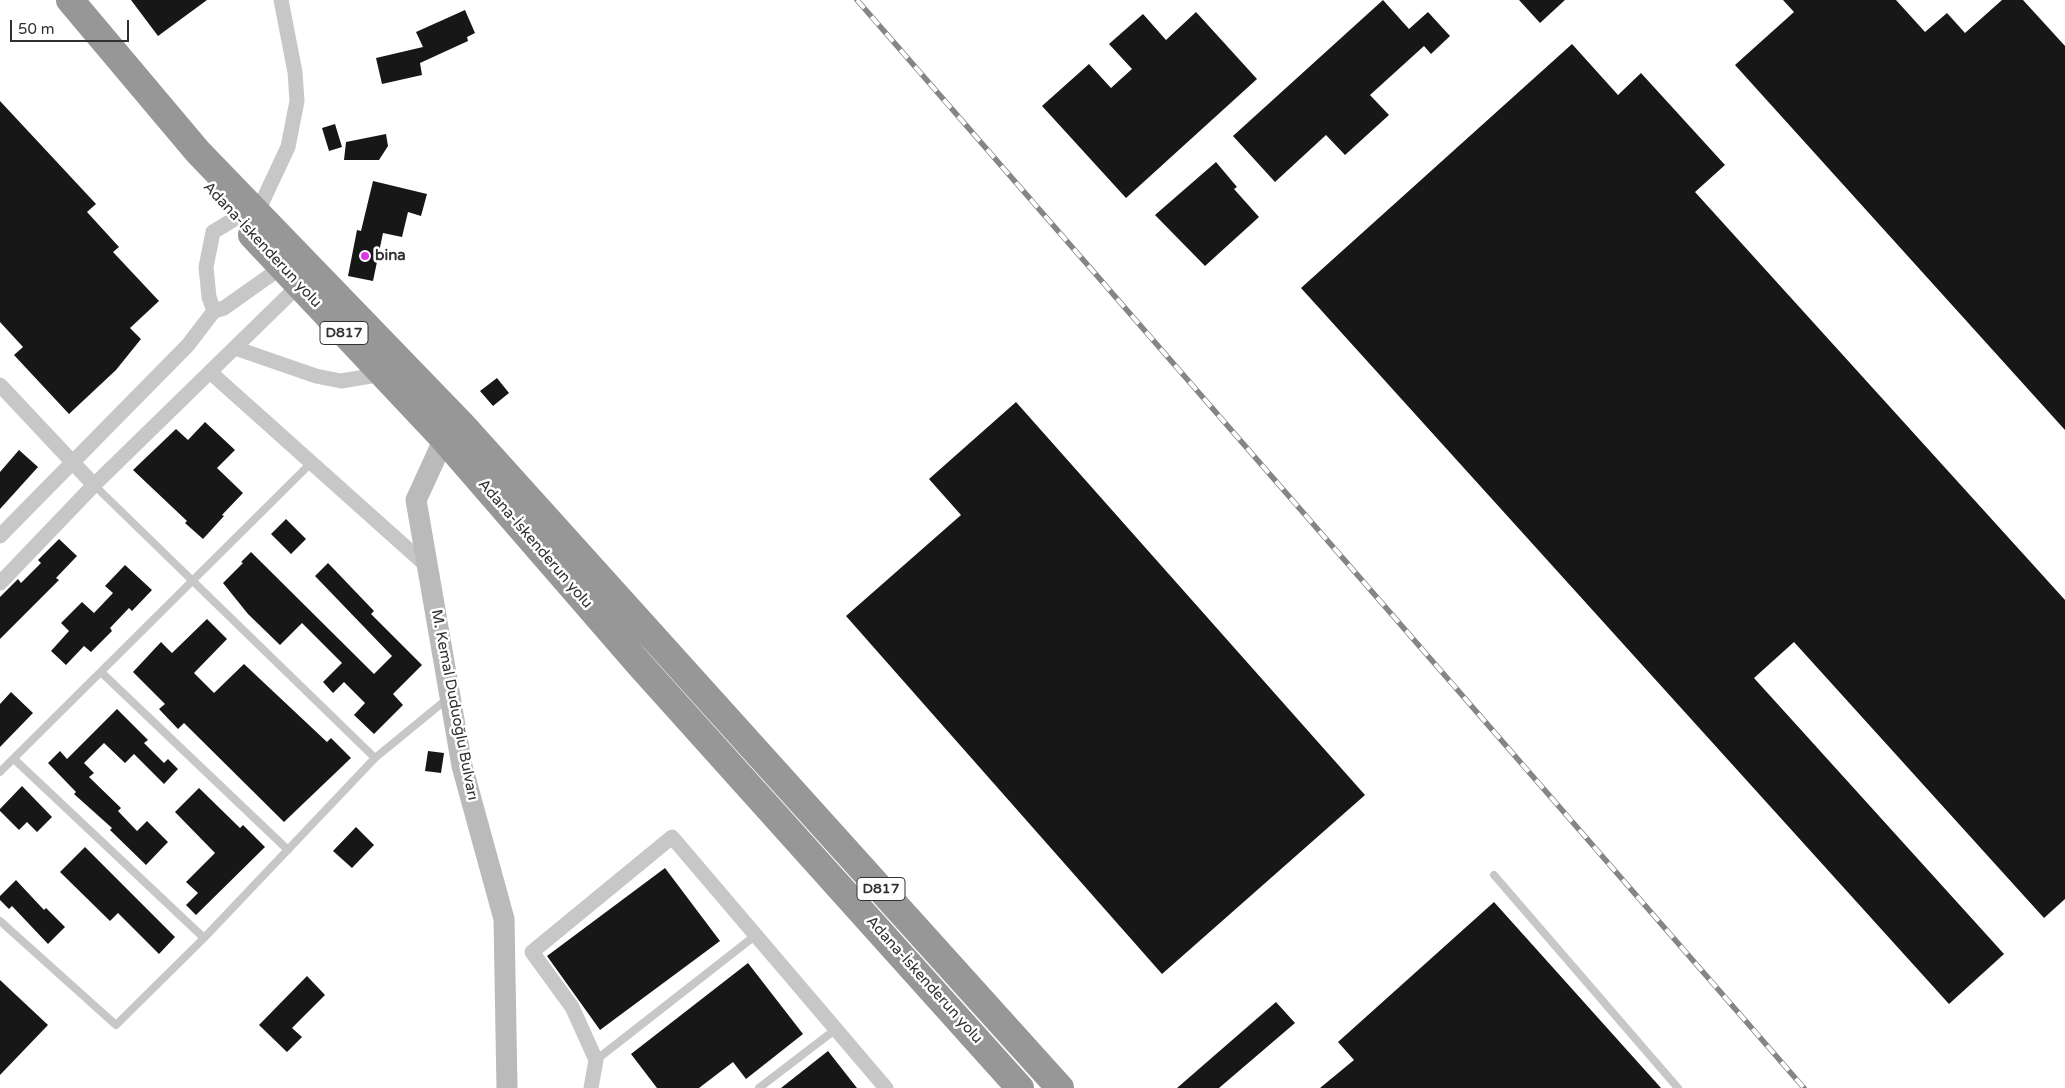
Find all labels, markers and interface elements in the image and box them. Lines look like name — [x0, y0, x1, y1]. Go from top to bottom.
scale bar — [12, 10, 131, 42]
text: 50 m — [18, 20, 55, 38]
street label: Adana-İskenderun yolu — [199, 178, 325, 312]
place label: bina — [375, 247, 406, 265]
marker: bina — [359, 250, 371, 262]
road number: D817 — [320, 322, 368, 344]
street label: Adana-İskenderun yolu — [474, 476, 596, 612]
street label: M. Kemal Duduoğlu Bulvarı — [427, 608, 481, 802]
road number: D817 — [857, 878, 905, 901]
street label: Adana-İskenderun yolu — [862, 913, 986, 1047]

